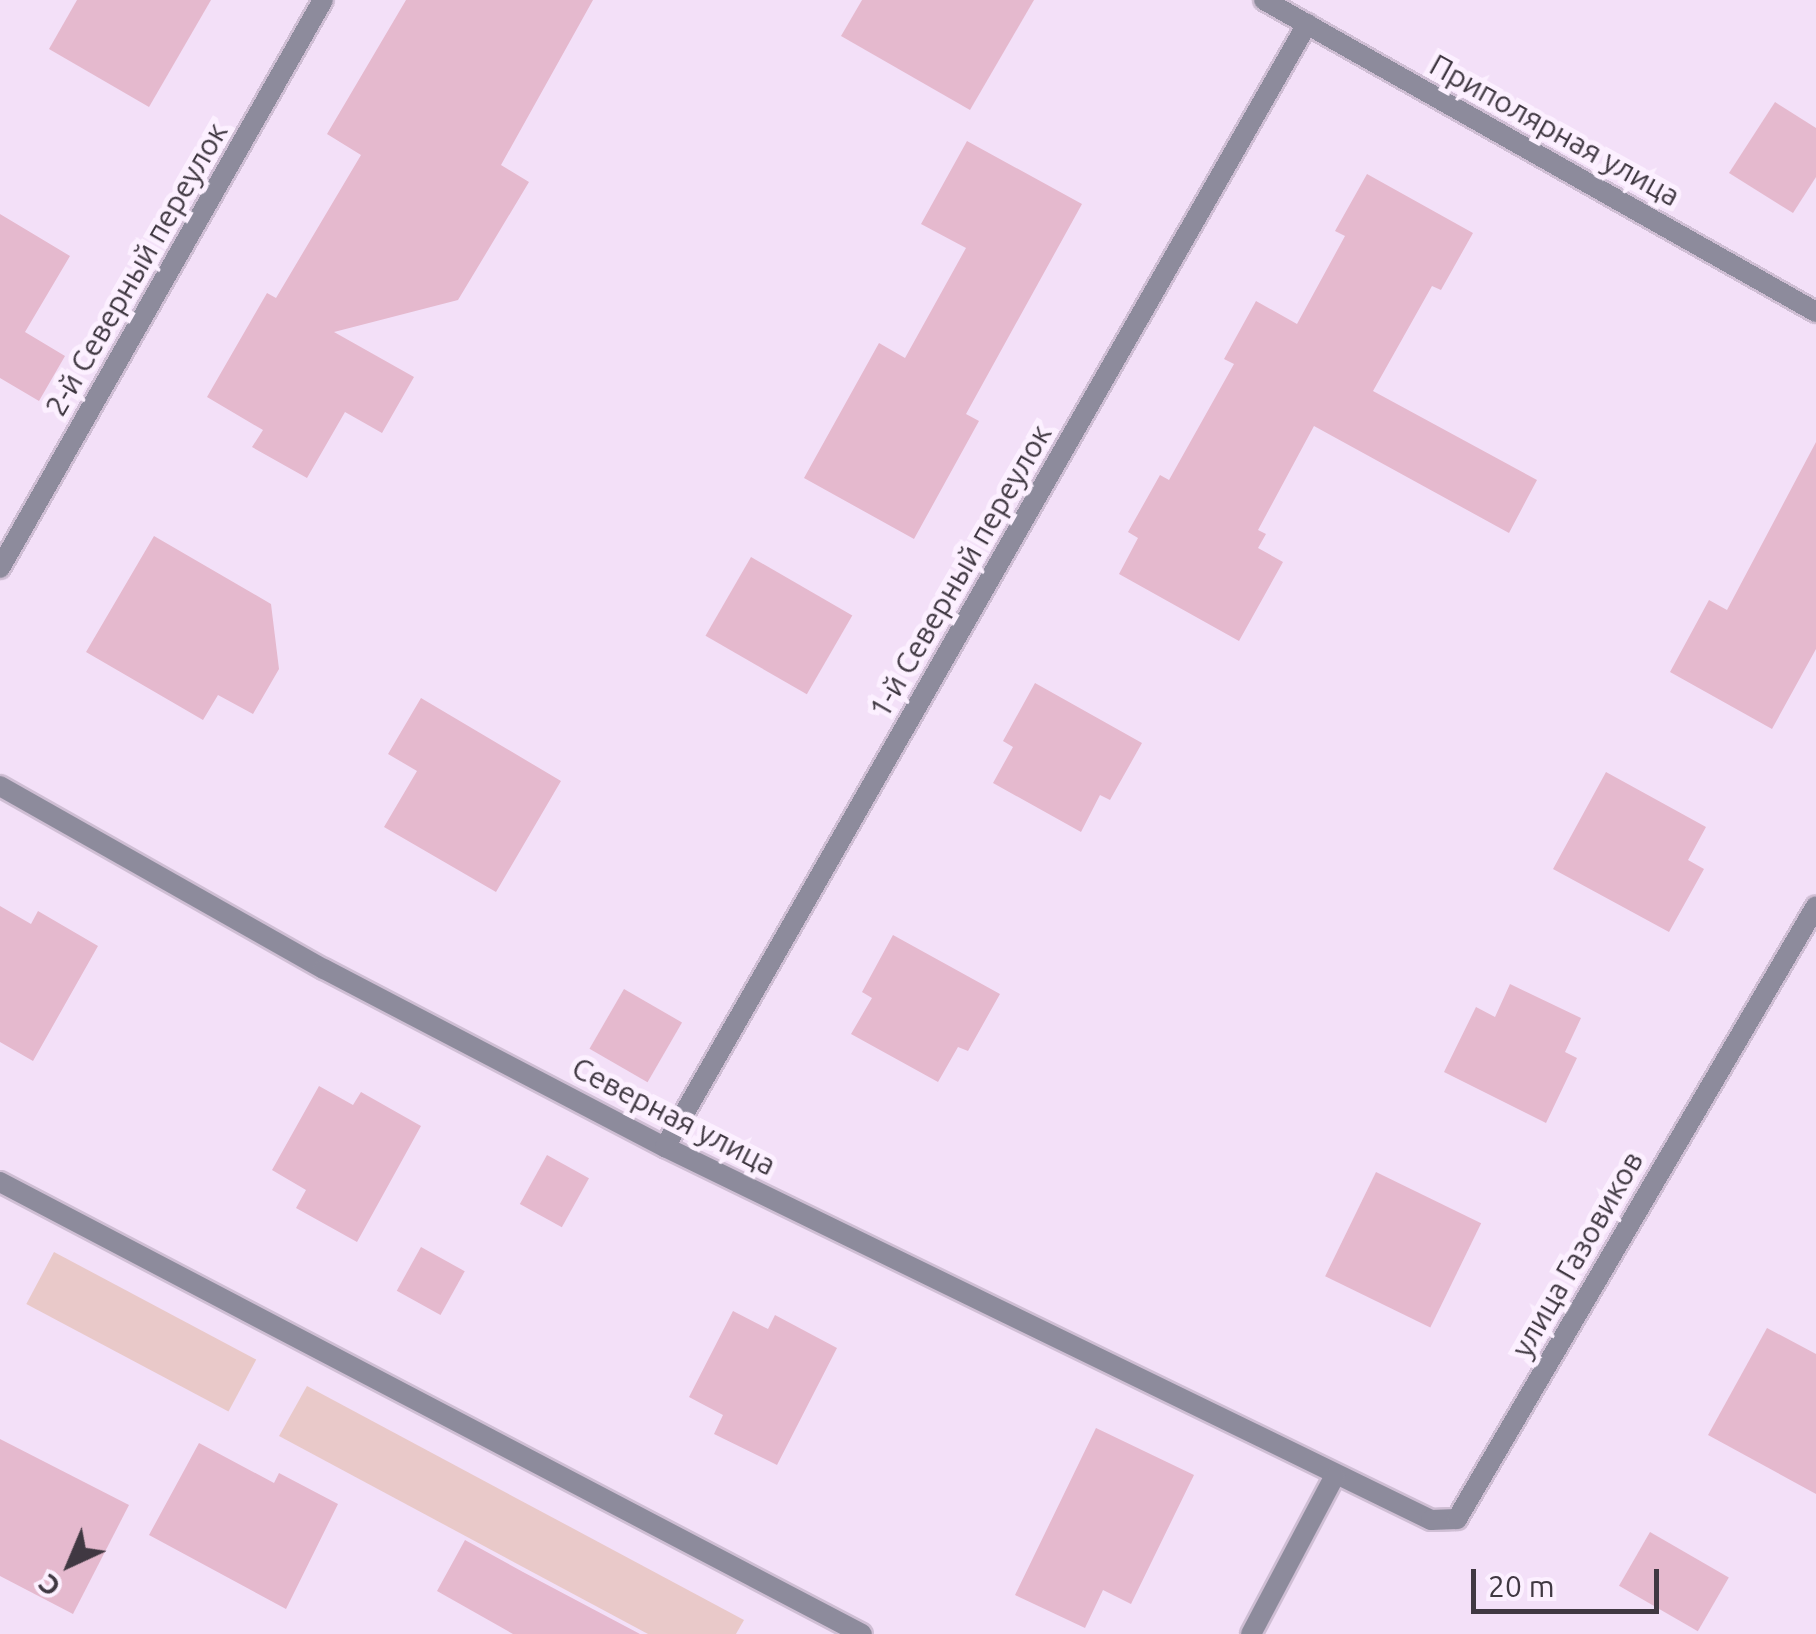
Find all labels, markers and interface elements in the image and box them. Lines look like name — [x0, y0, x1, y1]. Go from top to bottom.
street label: Приполярная улица — [1424, 46, 1686, 214]
street label: 2-й Северный переулок — [37, 116, 235, 422]
street label: 1-й Северный переулок — [861, 418, 1059, 724]
street label: Северная улица — [566, 1049, 782, 1183]
street label: улица Газовиков — [1503, 1145, 1651, 1363]
north arrow — [20, 1514, 120, 1614]
scale bar — [1476, 1549, 1664, 1611]
text: С — [32, 1569, 66, 1603]
text: 20 m — [1488, 1569, 1555, 1603]

